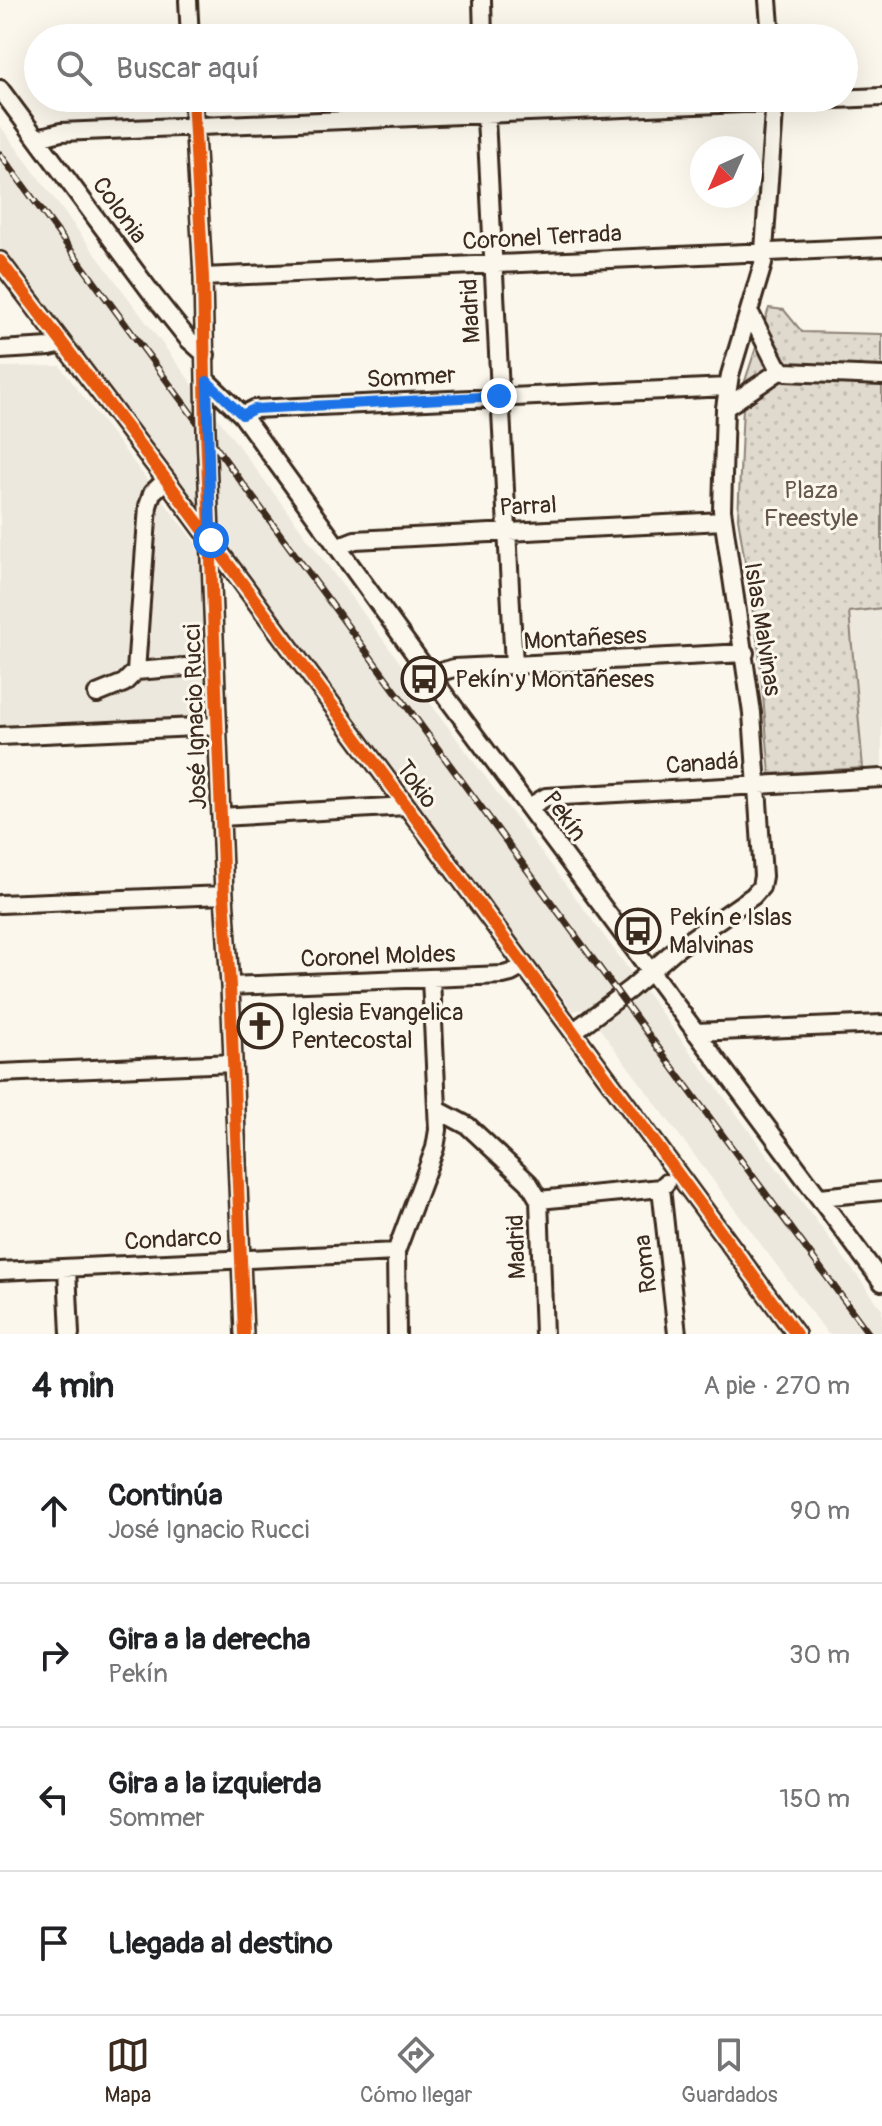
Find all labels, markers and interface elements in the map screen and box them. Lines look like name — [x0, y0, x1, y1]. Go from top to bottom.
search box — [24, 24, 858, 112]
icon: search — [52, 46, 96, 90]
text: Buscar aquí — [116, 50, 259, 87]
north arrow — [690, 136, 762, 208]
street label: Colonia — [86, 171, 153, 249]
street label: Coronel Terrada — [462, 219, 623, 256]
street label: Madrid — [454, 278, 487, 344]
street label: Sommer — [366, 361, 457, 394]
route end — [481, 378, 517, 414]
park label: Plaza Freestyle — [764, 476, 858, 533]
street label: Parral — [499, 491, 557, 522]
route start — [193, 522, 229, 558]
street label: Islas Malvinas — [738, 560, 787, 698]
street label: Montañeses — [523, 621, 647, 656]
street label: José Ignacio Rucci — [178, 624, 213, 810]
bus stop icon: Pekín y Montañeses — [400, 655, 448, 703]
place label: Pekín y Montañeses — [455, 665, 654, 694]
street label: Canadá — [665, 746, 739, 781]
street label: Tokio — [389, 755, 444, 814]
street label: Pekín — [536, 785, 593, 847]
place label: Pekín e Islas Malvinas — [669, 903, 792, 960]
bus stop icon: Pekín e Islas Malvinas — [614, 907, 662, 955]
street label: Coronel Moldes — [300, 939, 456, 974]
place label: Iglesia Evangelica Pentecostal — [291, 998, 463, 1055]
church icon: Iglesia Evangelica Pentecostal — [236, 1002, 284, 1050]
street label: Madrid — [501, 1214, 532, 1280]
street label: Condarco — [124, 1222, 223, 1257]
street label: Roma — [628, 1233, 663, 1295]
text: 4 min — [32, 1365, 114, 1408]
text: A pie · 270 m — [703, 1370, 850, 1402]
text: Continúa — [108, 1477, 223, 1514]
icon: ahead — [32, 1489, 76, 1533]
text: 90 m — [790, 1495, 850, 1527]
text: José Ignacio Rucci — [108, 1514, 309, 1546]
text: Gira a la derecha — [108, 1621, 310, 1658]
icon: right — [32, 1633, 76, 1677]
text: 30 m — [789, 1639, 850, 1671]
text: Pekín — [108, 1658, 168, 1690]
text: Gira a la izquierda — [108, 1765, 321, 1802]
icon: left — [32, 1777, 76, 1821]
text: 150 m — [779, 1783, 850, 1815]
text: Sommer — [108, 1802, 205, 1834]
icon: arrive — [32, 1921, 76, 1965]
text: Llegada al destino — [108, 1925, 333, 1962]
tab: Mapa — [104, 2033, 151, 2109]
tab: Cómo llegar — [360, 2033, 472, 2109]
tab: Guardados — [681, 2033, 778, 2109]

